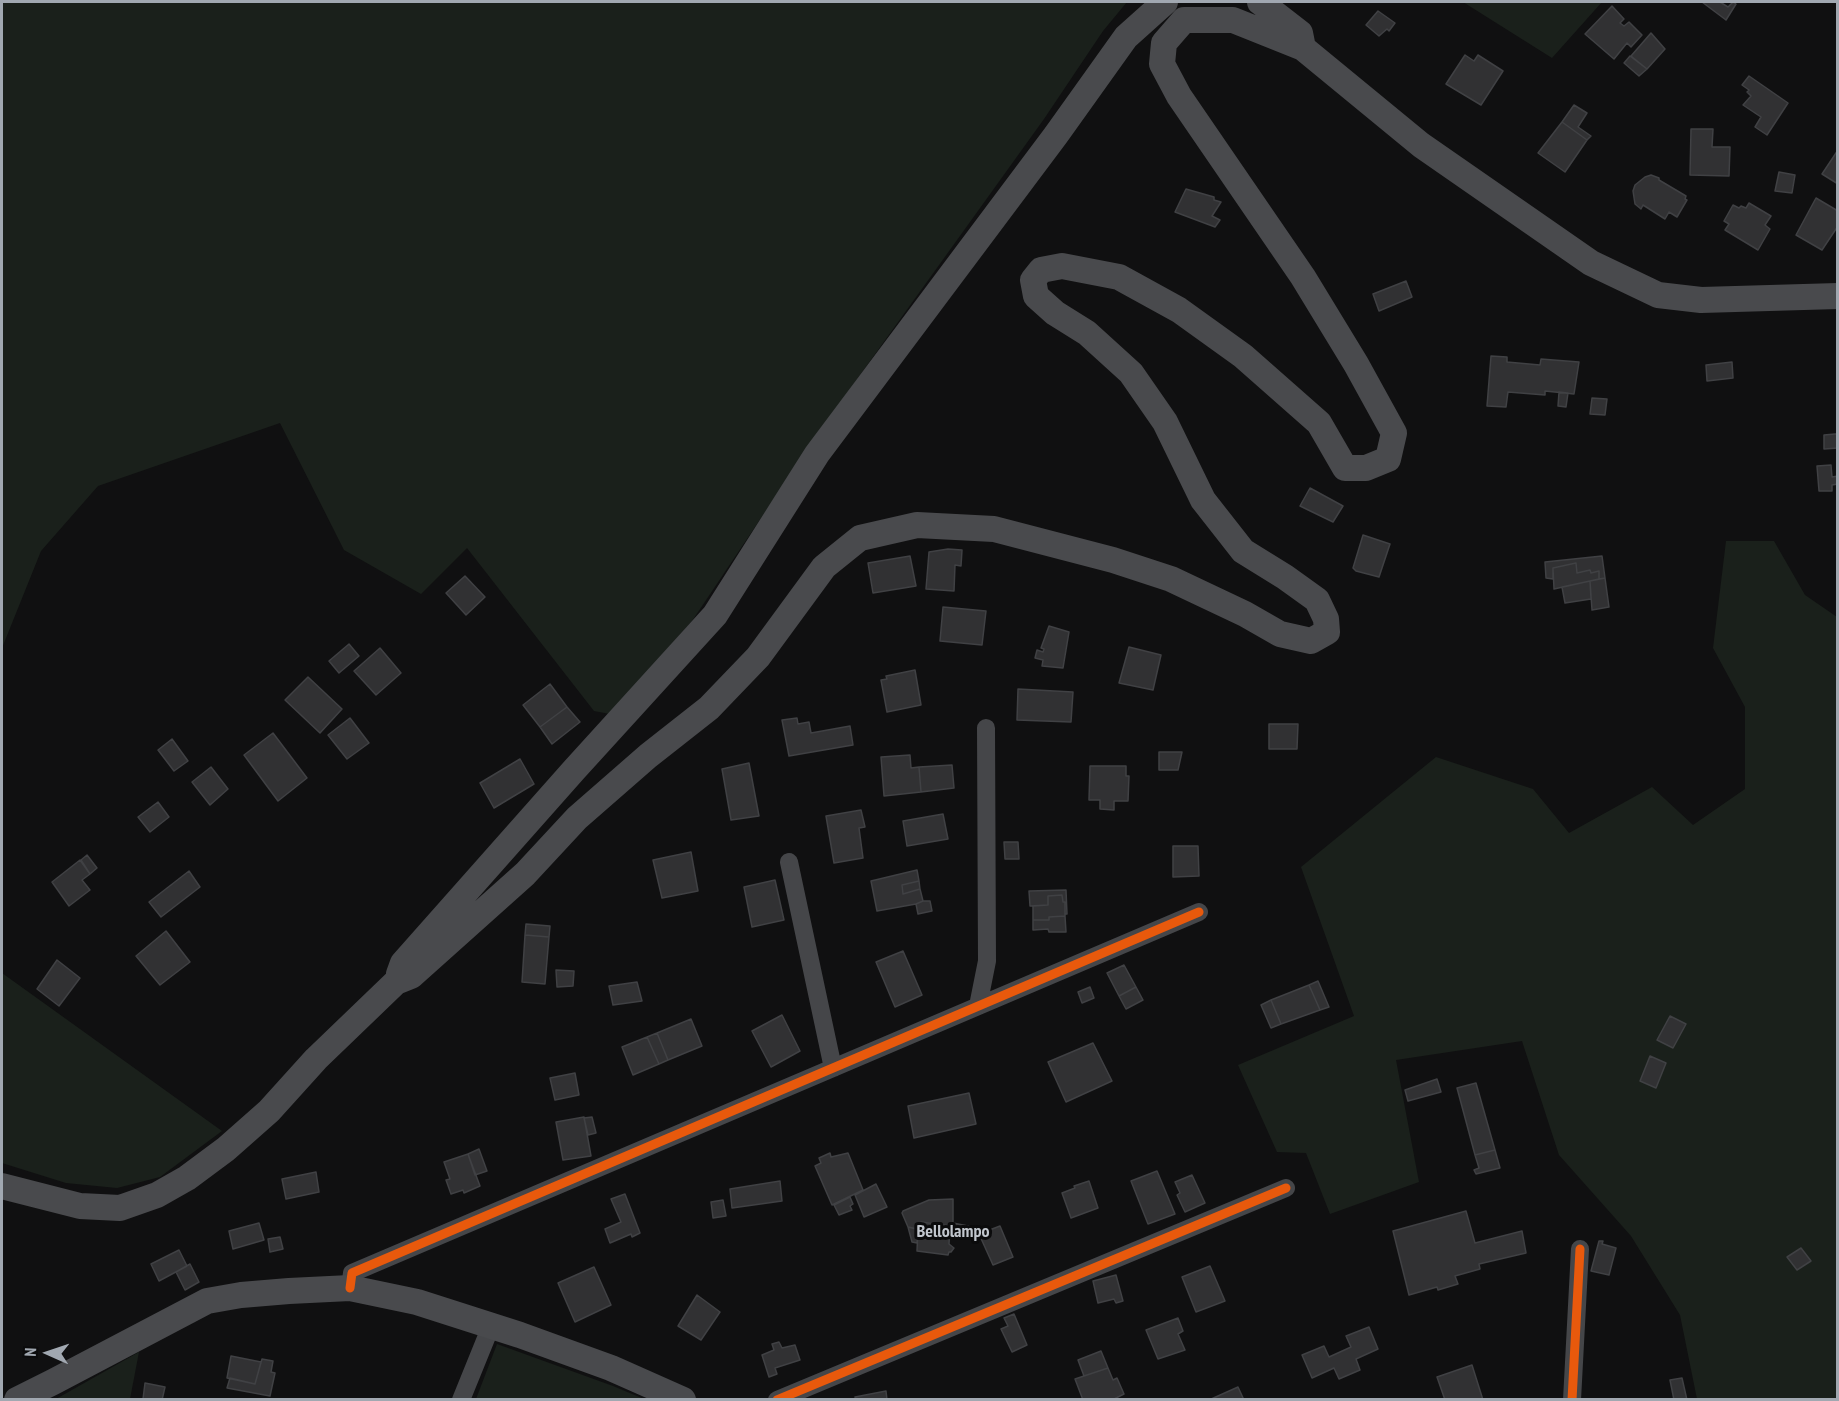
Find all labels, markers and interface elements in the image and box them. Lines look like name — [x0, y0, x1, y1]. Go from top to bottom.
district label: Bellolampo — [916, 1221, 990, 1243]
north arrow — [18, 1323, 78, 1383]
text: N — [20, 1347, 40, 1357]

